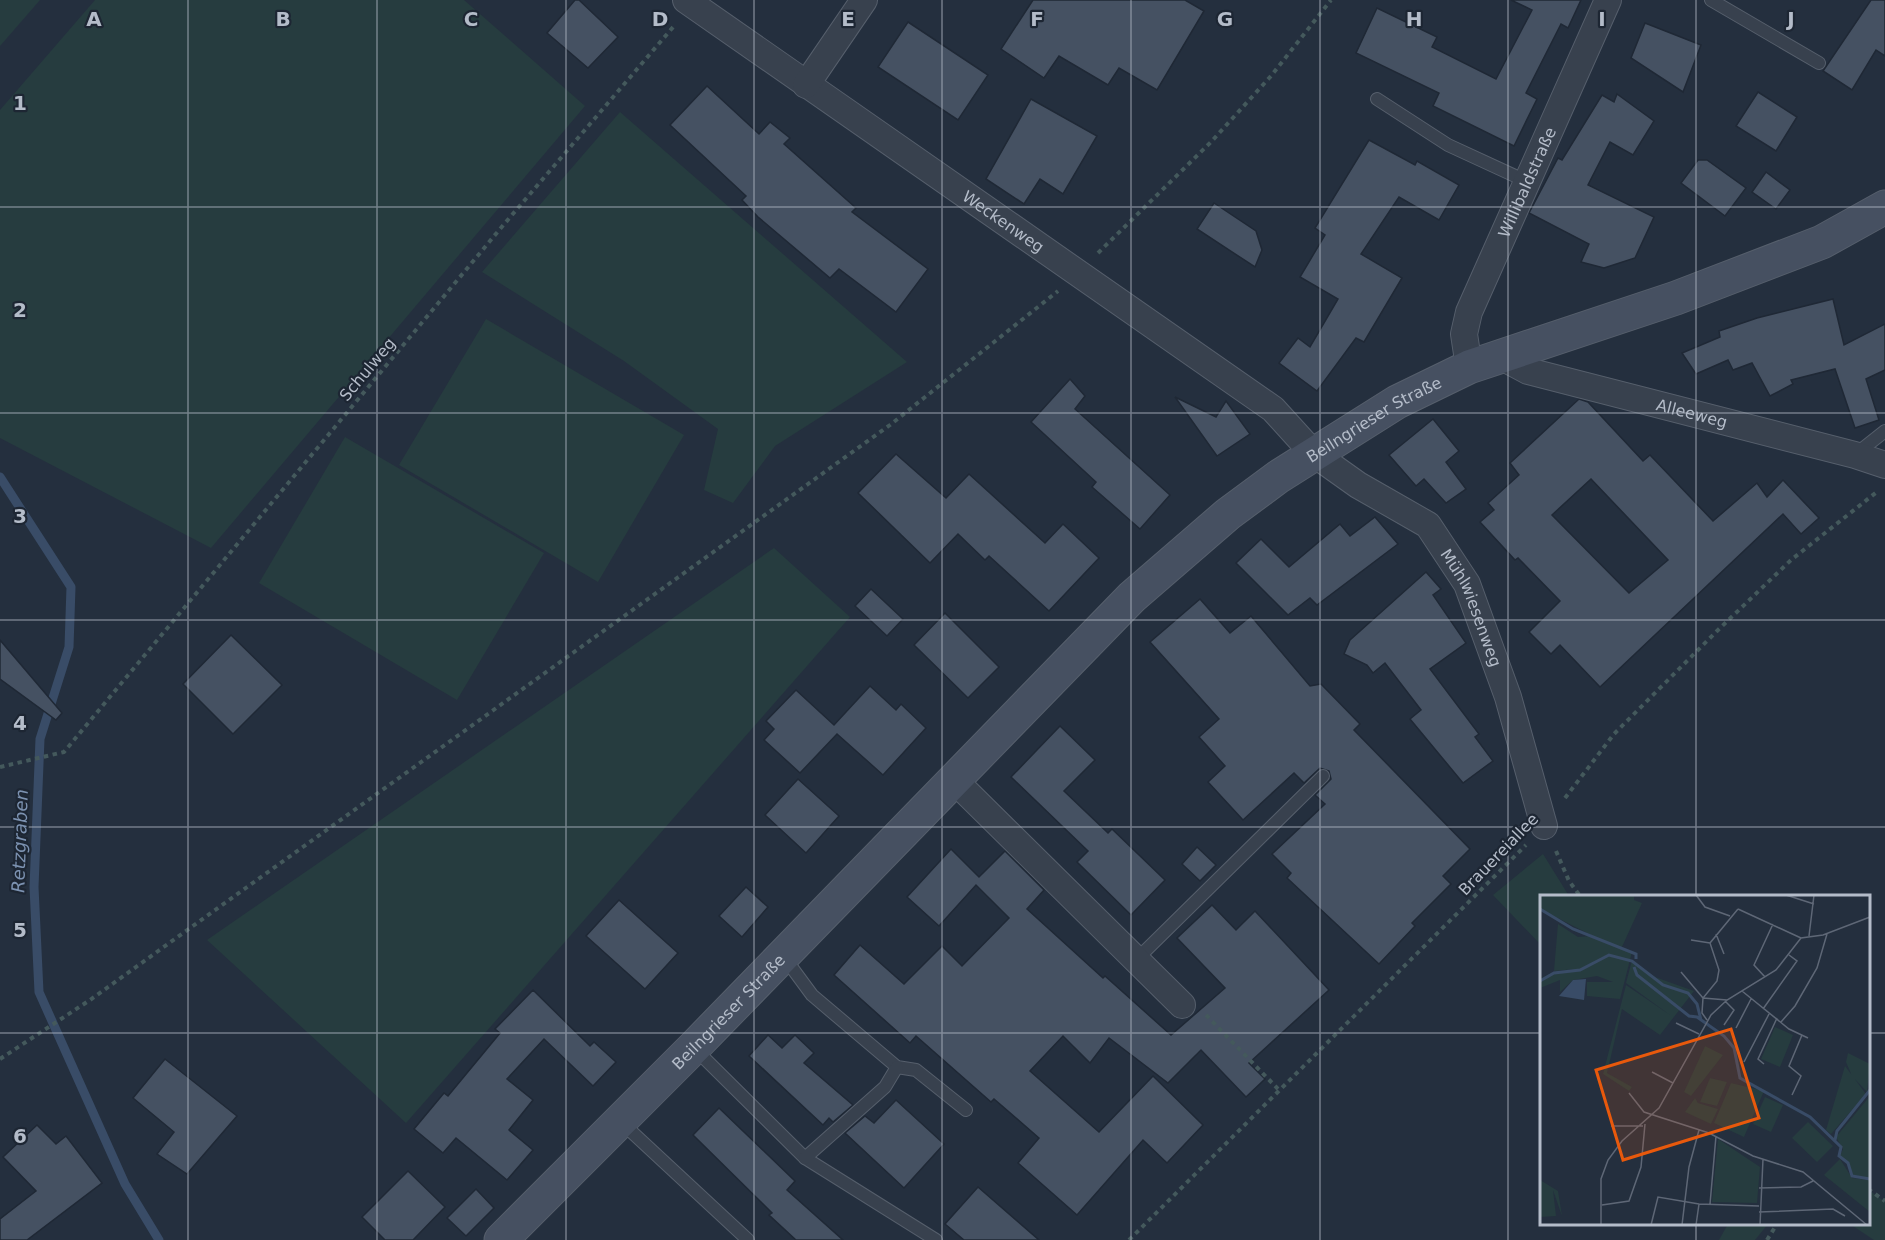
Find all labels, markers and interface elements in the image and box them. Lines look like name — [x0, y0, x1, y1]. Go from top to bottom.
text: A — [86, 7, 102, 31]
text: B — [275, 7, 291, 31]
text: C — [464, 7, 478, 31]
text: D — [652, 7, 668, 31]
text: E — [841, 7, 855, 31]
text: F — [1030, 7, 1044, 31]
text: G — [1217, 7, 1233, 31]
text: H — [1406, 7, 1422, 31]
text: I — [1598, 7, 1606, 31]
text: J — [1785, 7, 1795, 31]
text: 1 — [13, 91, 27, 115]
street label: Willibaldstraße — [1494, 124, 1560, 241]
street label: Weckenweg — [959, 187, 1048, 257]
text: 2 — [13, 298, 27, 322]
street label: Schulweg — [335, 334, 399, 405]
street label: Beilngrieser Straße — [1303, 373, 1445, 467]
street label: Alleeweg — [1654, 395, 1729, 432]
text: 3 — [13, 504, 27, 528]
street label: Mühlwiesenweg — [1437, 546, 1505, 669]
text: 4 — [13, 711, 27, 735]
water label: Retzgraben — [7, 789, 32, 893]
street label: Brauereiallee — [1455, 810, 1542, 899]
inset map — [1540, 895, 1870, 1225]
text: 5 — [13, 918, 27, 942]
street label: Beilngrieser Straße — [668, 951, 789, 1074]
text: 6 — [13, 1124, 27, 1148]

